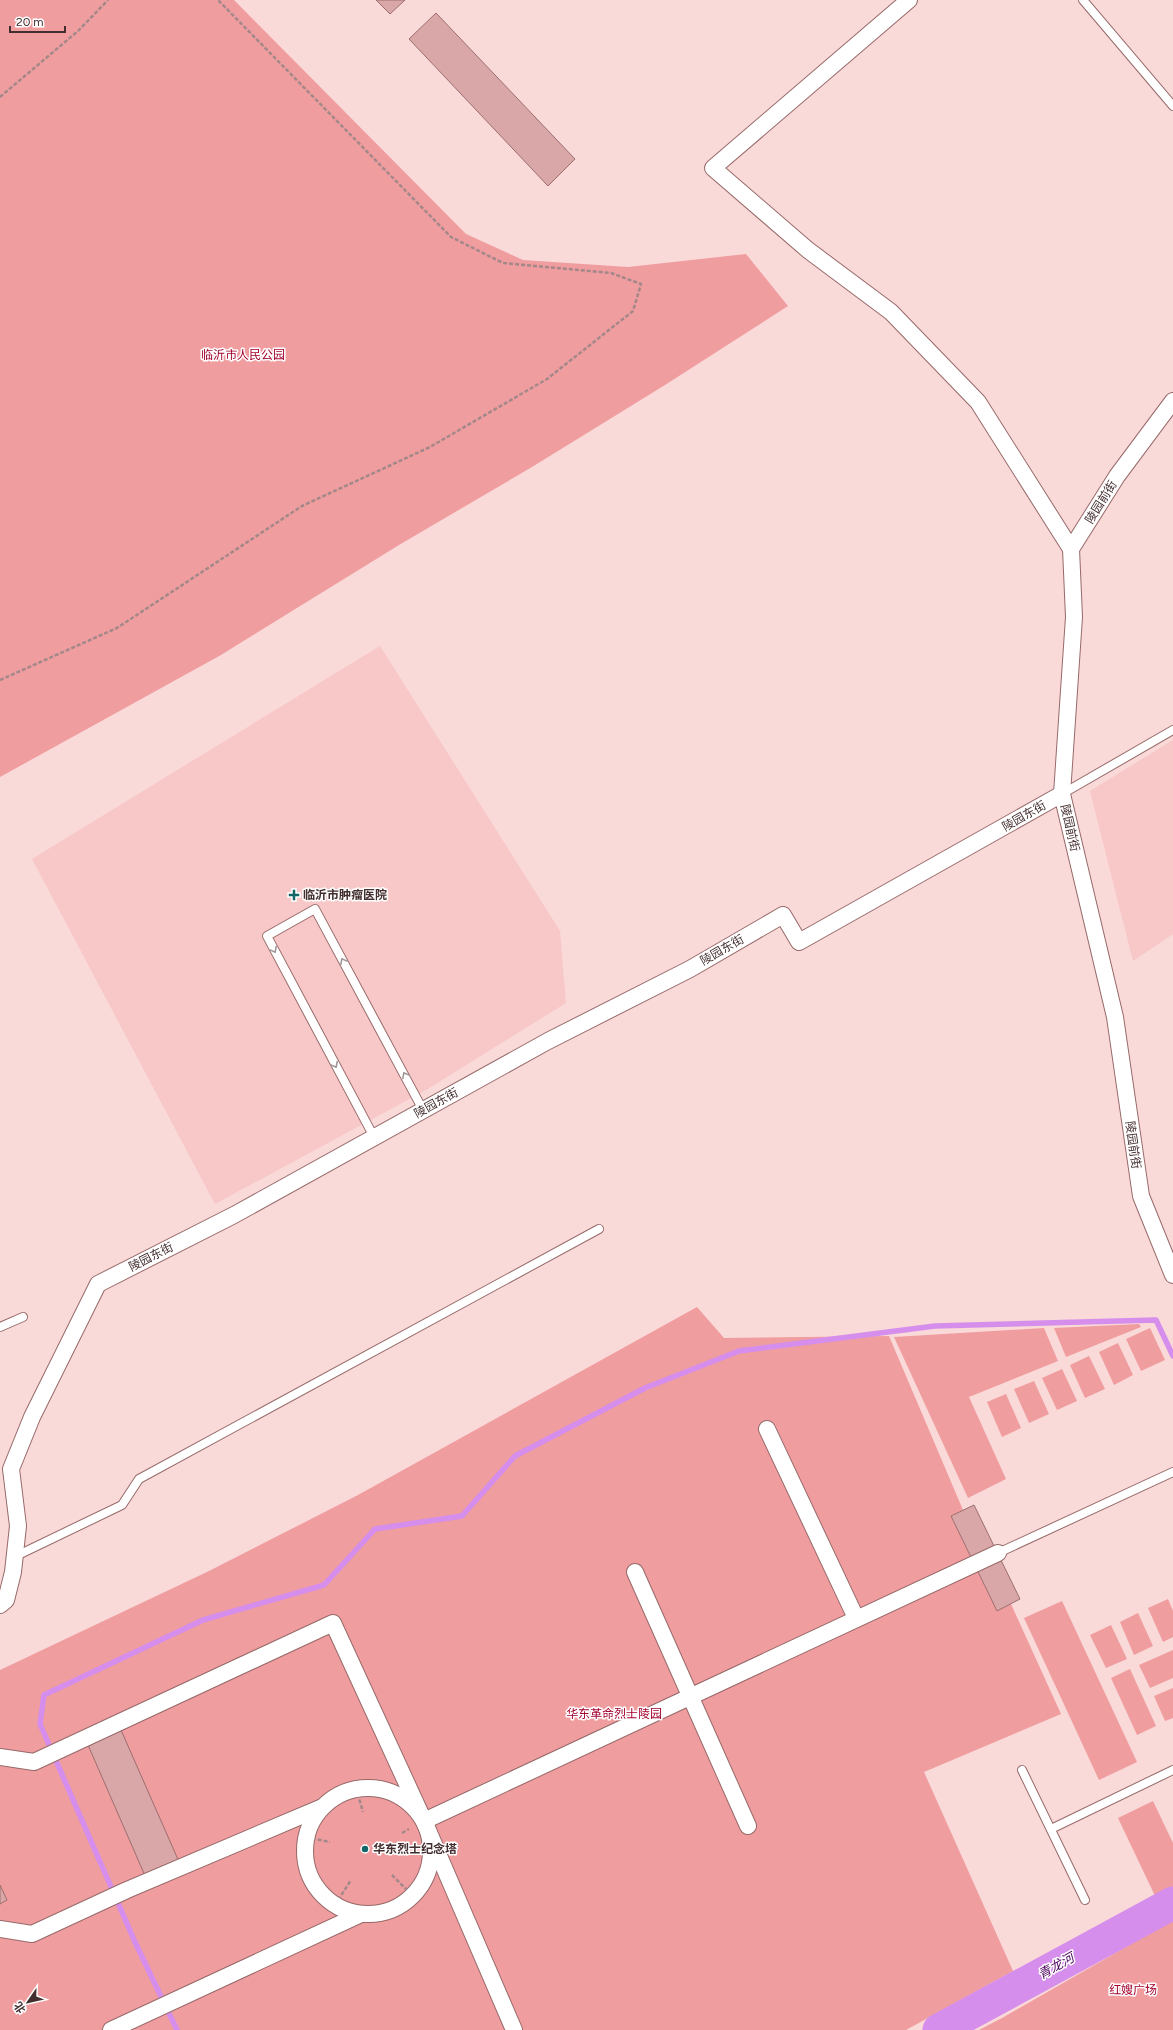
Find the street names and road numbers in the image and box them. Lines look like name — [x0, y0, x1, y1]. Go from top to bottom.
street label: 陵园前街 — [1082, 478, 1120, 526]
street label: 陵园东街 — [1000, 798, 1048, 834]
street label: 陵园前街 — [1058, 803, 1082, 853]
street label: 陵园东街 — [698, 932, 746, 968]
street label: 陵园东街 — [412, 1085, 460, 1121]
street label: 陵园前街 — [1123, 1120, 1143, 1170]
street label: 陵园东街 — [126, 1240, 176, 1274]

